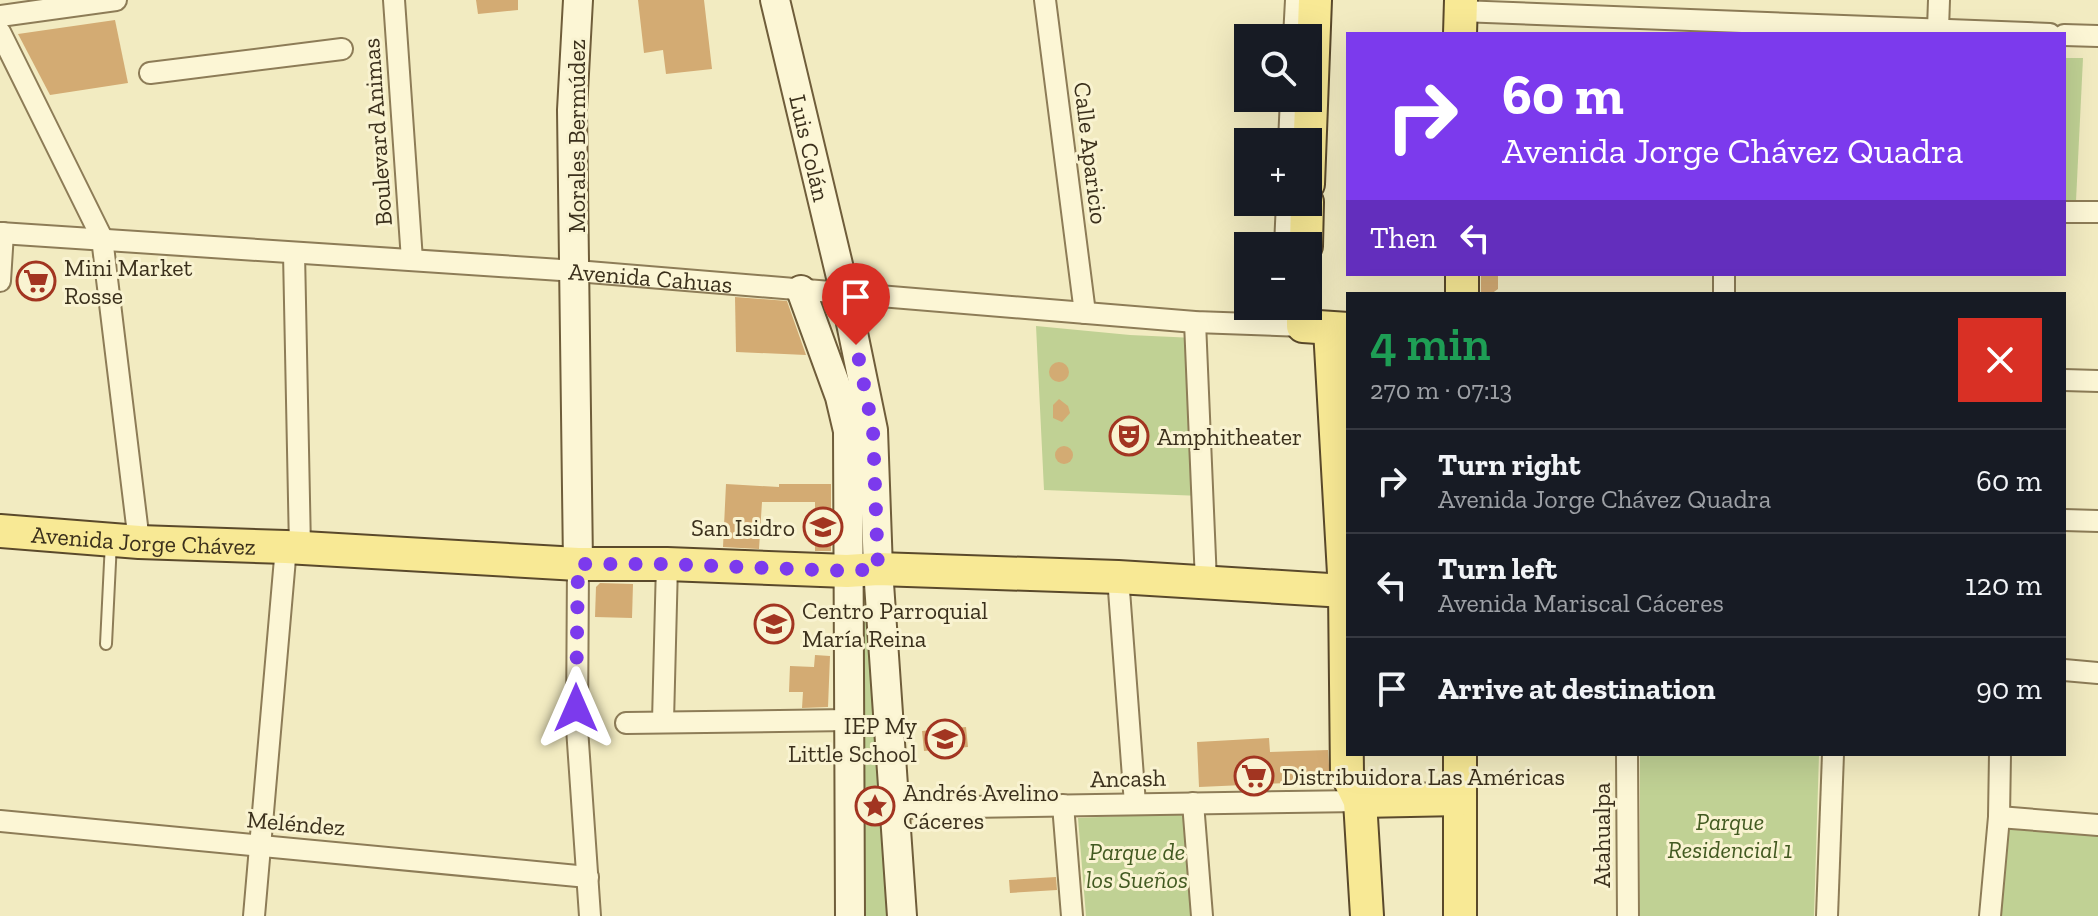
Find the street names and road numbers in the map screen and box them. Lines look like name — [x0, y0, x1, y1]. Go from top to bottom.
street label: Boulevard Animas — [356, 37, 398, 227]
street label: Morales Bermúdez — [562, 39, 591, 233]
street label: Calle Aparicio — [1068, 80, 1114, 226]
street label: Luis Colán — [784, 92, 837, 204]
street label: Avenida Cahuas — [568, 256, 734, 298]
street label: Avenida Jorge Chávez — [30, 519, 256, 560]
street label: Ancash — [1090, 763, 1167, 793]
street label: Atahualpa — [1587, 782, 1616, 888]
street label: Meléndez — [245, 804, 347, 842]

